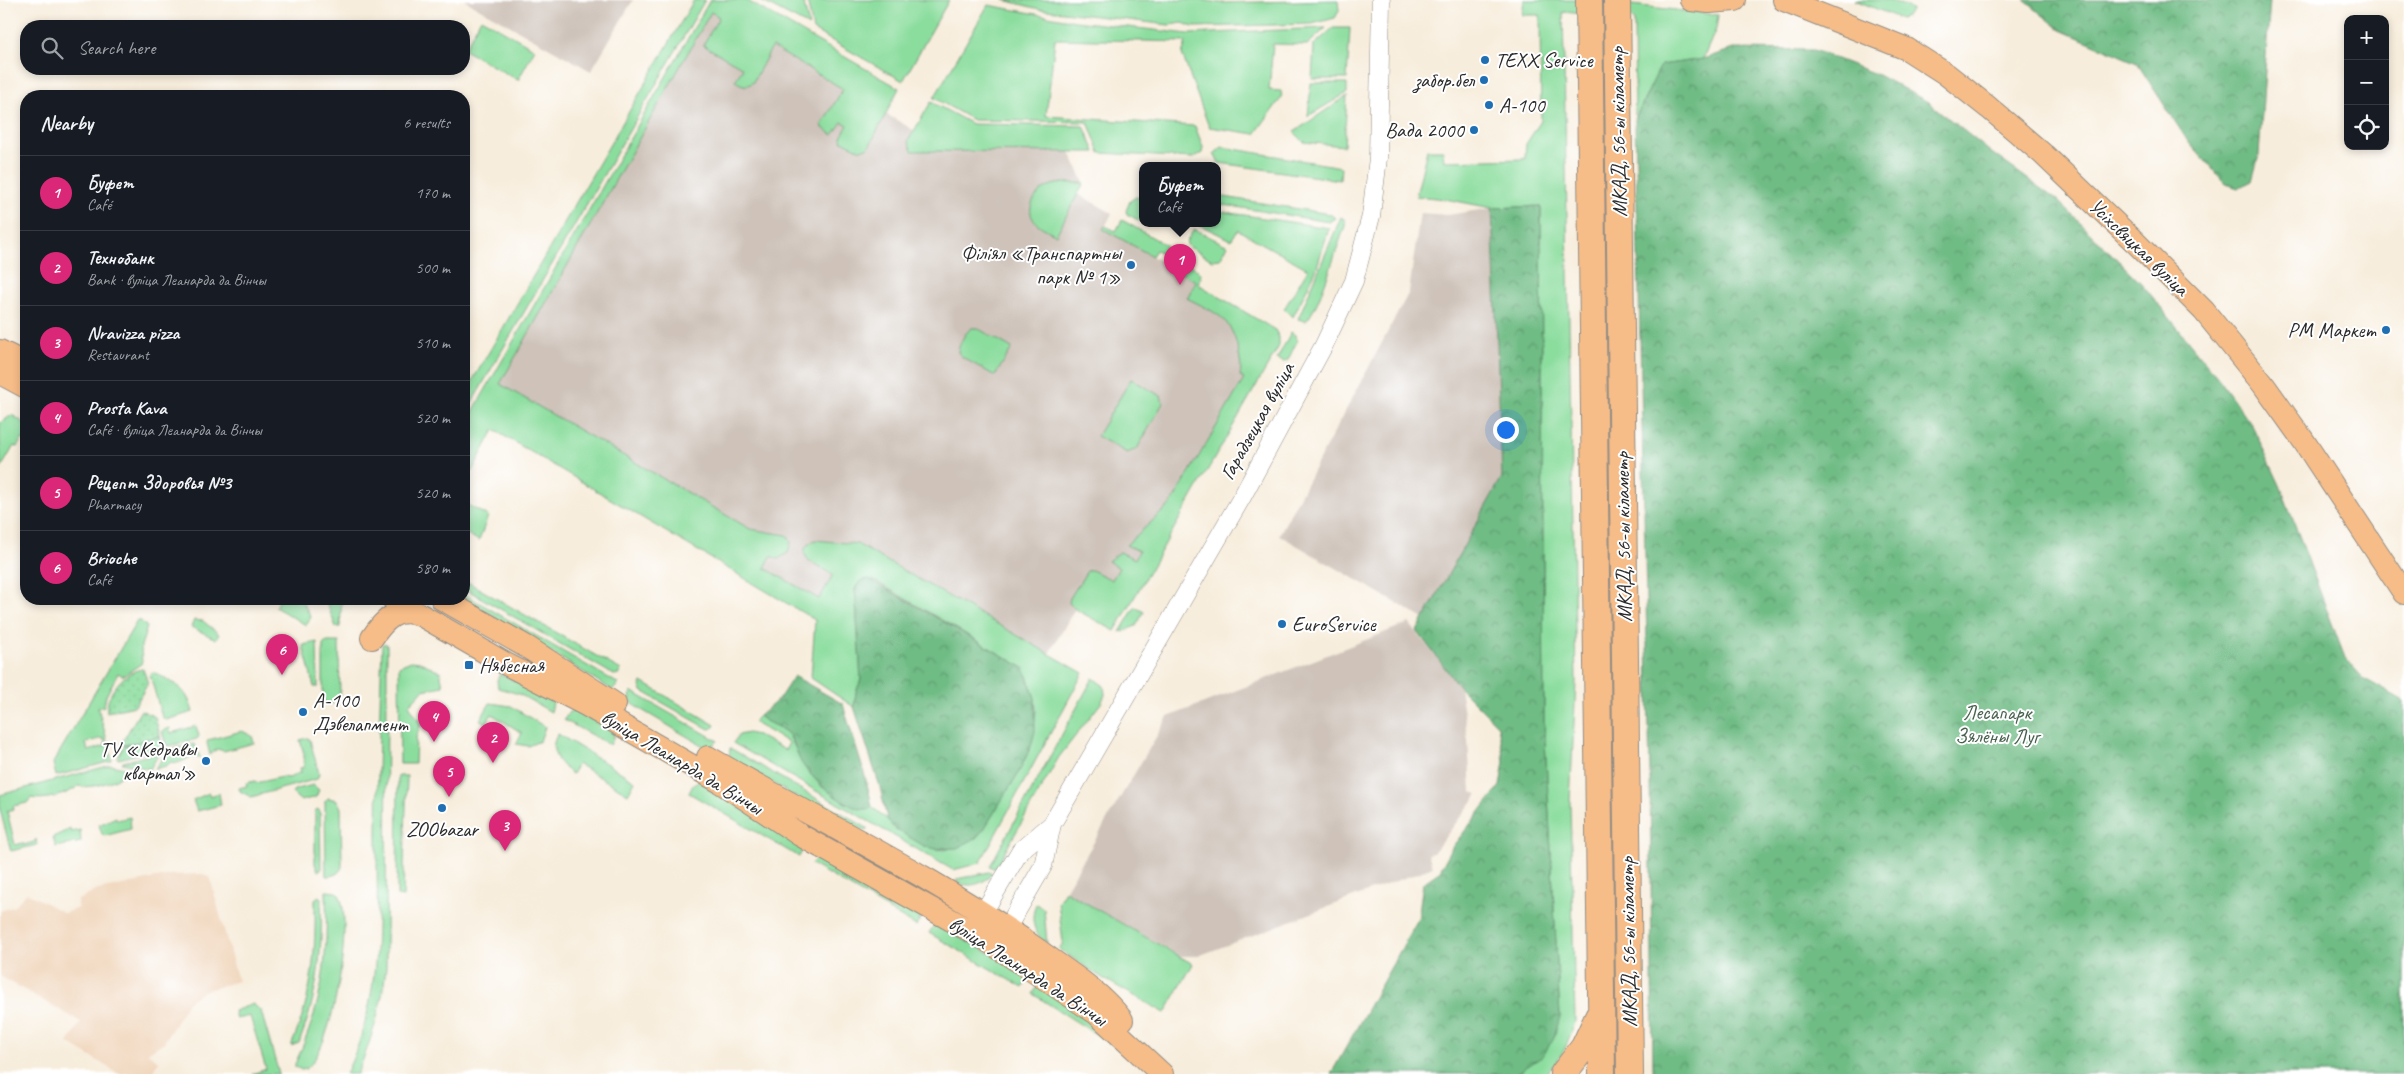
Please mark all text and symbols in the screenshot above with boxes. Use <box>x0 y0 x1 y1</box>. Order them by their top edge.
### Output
map controls <box>2344 15 2389 150</box>
button: + <box>2344 15 2389 60</box>
search box <box>20 20 470 75</box>
icon: search <box>38 34 66 62</box>
text: Search here <box>78 36 155 60</box>
street label: МКАД, 56-ы кіламетр <box>1604 46 1632 217</box>
place label: TEXX Service <box>1495 47 1594 73</box>
marker: TEXX Service <box>1479 54 1491 66</box>
button: − <box>2344 60 2389 105</box>
place label: забор.бел <box>1411 67 1476 94</box>
marker: забор.бел <box>1478 74 1490 86</box>
place label: A-100 <box>1499 92 1546 118</box>
marker: A-100 <box>1483 99 1495 111</box>
button: locate <box>2344 105 2389 150</box>
text: Nearby <box>40 110 93 136</box>
text: 6 results <box>403 113 450 133</box>
place label: Вада 2000 <box>1385 117 1466 143</box>
marker: Вада 2000 <box>1468 124 1480 136</box>
popup <box>1139 162 1221 227</box>
text: Буфет <box>87 171 133 195</box>
text: Буфет <box>1157 173 1203 197</box>
text: 1 <box>52 183 60 203</box>
text: 170 m <box>416 183 450 203</box>
street label: Усіхсвяцкая вуліца <box>2084 193 2196 302</box>
text: Café <box>87 195 111 215</box>
text: Café <box>1157 197 1181 217</box>
place label: Філіял «Транспартны парк № 1» <box>961 240 1123 290</box>
pin: 1 <box>1164 244 1196 285</box>
text: Технобанк <box>87 246 154 270</box>
text: 2 <box>52 258 60 278</box>
text: 500 m <box>416 258 450 278</box>
marker: Філіял «Транспартны парк № 1» <box>1125 259 1137 271</box>
text: Bank · вуліца Леанарда да Вінчы <box>87 270 266 290</box>
place label: РМ Маркет <box>2287 317 2377 343</box>
text: Nravizza pizza <box>87 321 179 345</box>
marker: РМ Маркет <box>2380 324 2392 336</box>
text: 3 <box>52 333 60 353</box>
text: 510 m <box>416 333 450 353</box>
text: Restaurant <box>87 345 149 365</box>
street label: Гарадзецкая вуліца <box>1214 356 1301 484</box>
text: Prosta Kava <box>87 396 166 420</box>
text: 4 <box>52 408 60 428</box>
text: 520 m <box>416 408 450 428</box>
your location <box>1493 417 1519 443</box>
text: Café · вуліца Леанарда да Вінчы <box>87 420 262 440</box>
street label: МКАД, 56-ы кіламетр <box>1609 451 1637 622</box>
text: Рецепт Здоровья №3 <box>87 471 231 495</box>
text: 5 <box>53 483 59 503</box>
text: 520 m <box>416 483 450 503</box>
text: Pharmacy <box>87 495 141 515</box>
text: Brioche <box>87 546 136 570</box>
text: 6 <box>52 558 60 578</box>
text: 580 m <box>416 558 450 578</box>
text: Café <box>87 570 111 590</box>
place label: EuroService <box>1292 611 1377 637</box>
marker: EuroService <box>1276 618 1288 630</box>
pin: 6 <box>266 634 298 675</box>
place label: Нябесная <box>479 652 545 678</box>
marker: Нябесная <box>463 659 475 671</box>
place label: A-100 Дэвелапмент <box>313 687 409 737</box>
park label: Лесапарк Зялёны Луг <box>1955 699 2042 749</box>
pin: 4 <box>418 701 450 742</box>
street label: вуліца Леанарда да Вінчы <box>597 704 769 821</box>
marker: A-100 Дэвелапмент <box>297 706 309 718</box>
pin: 2 <box>477 722 509 763</box>
place label: ТУ «Кедравы квартал'» <box>100 736 198 786</box>
marker: ТУ «Кедравы квартал'» <box>200 755 212 767</box>
pin: 5 <box>433 756 465 797</box>
marker: ZOObazar <box>436 802 448 814</box>
pin: 3 <box>489 810 521 851</box>
place label: ZOObazar <box>406 816 479 842</box>
street label: МКАД, 56-ы кіламетр <box>1614 856 1642 1027</box>
street label: вуліца Леанарда да Вінчы <box>944 910 1114 1033</box>

